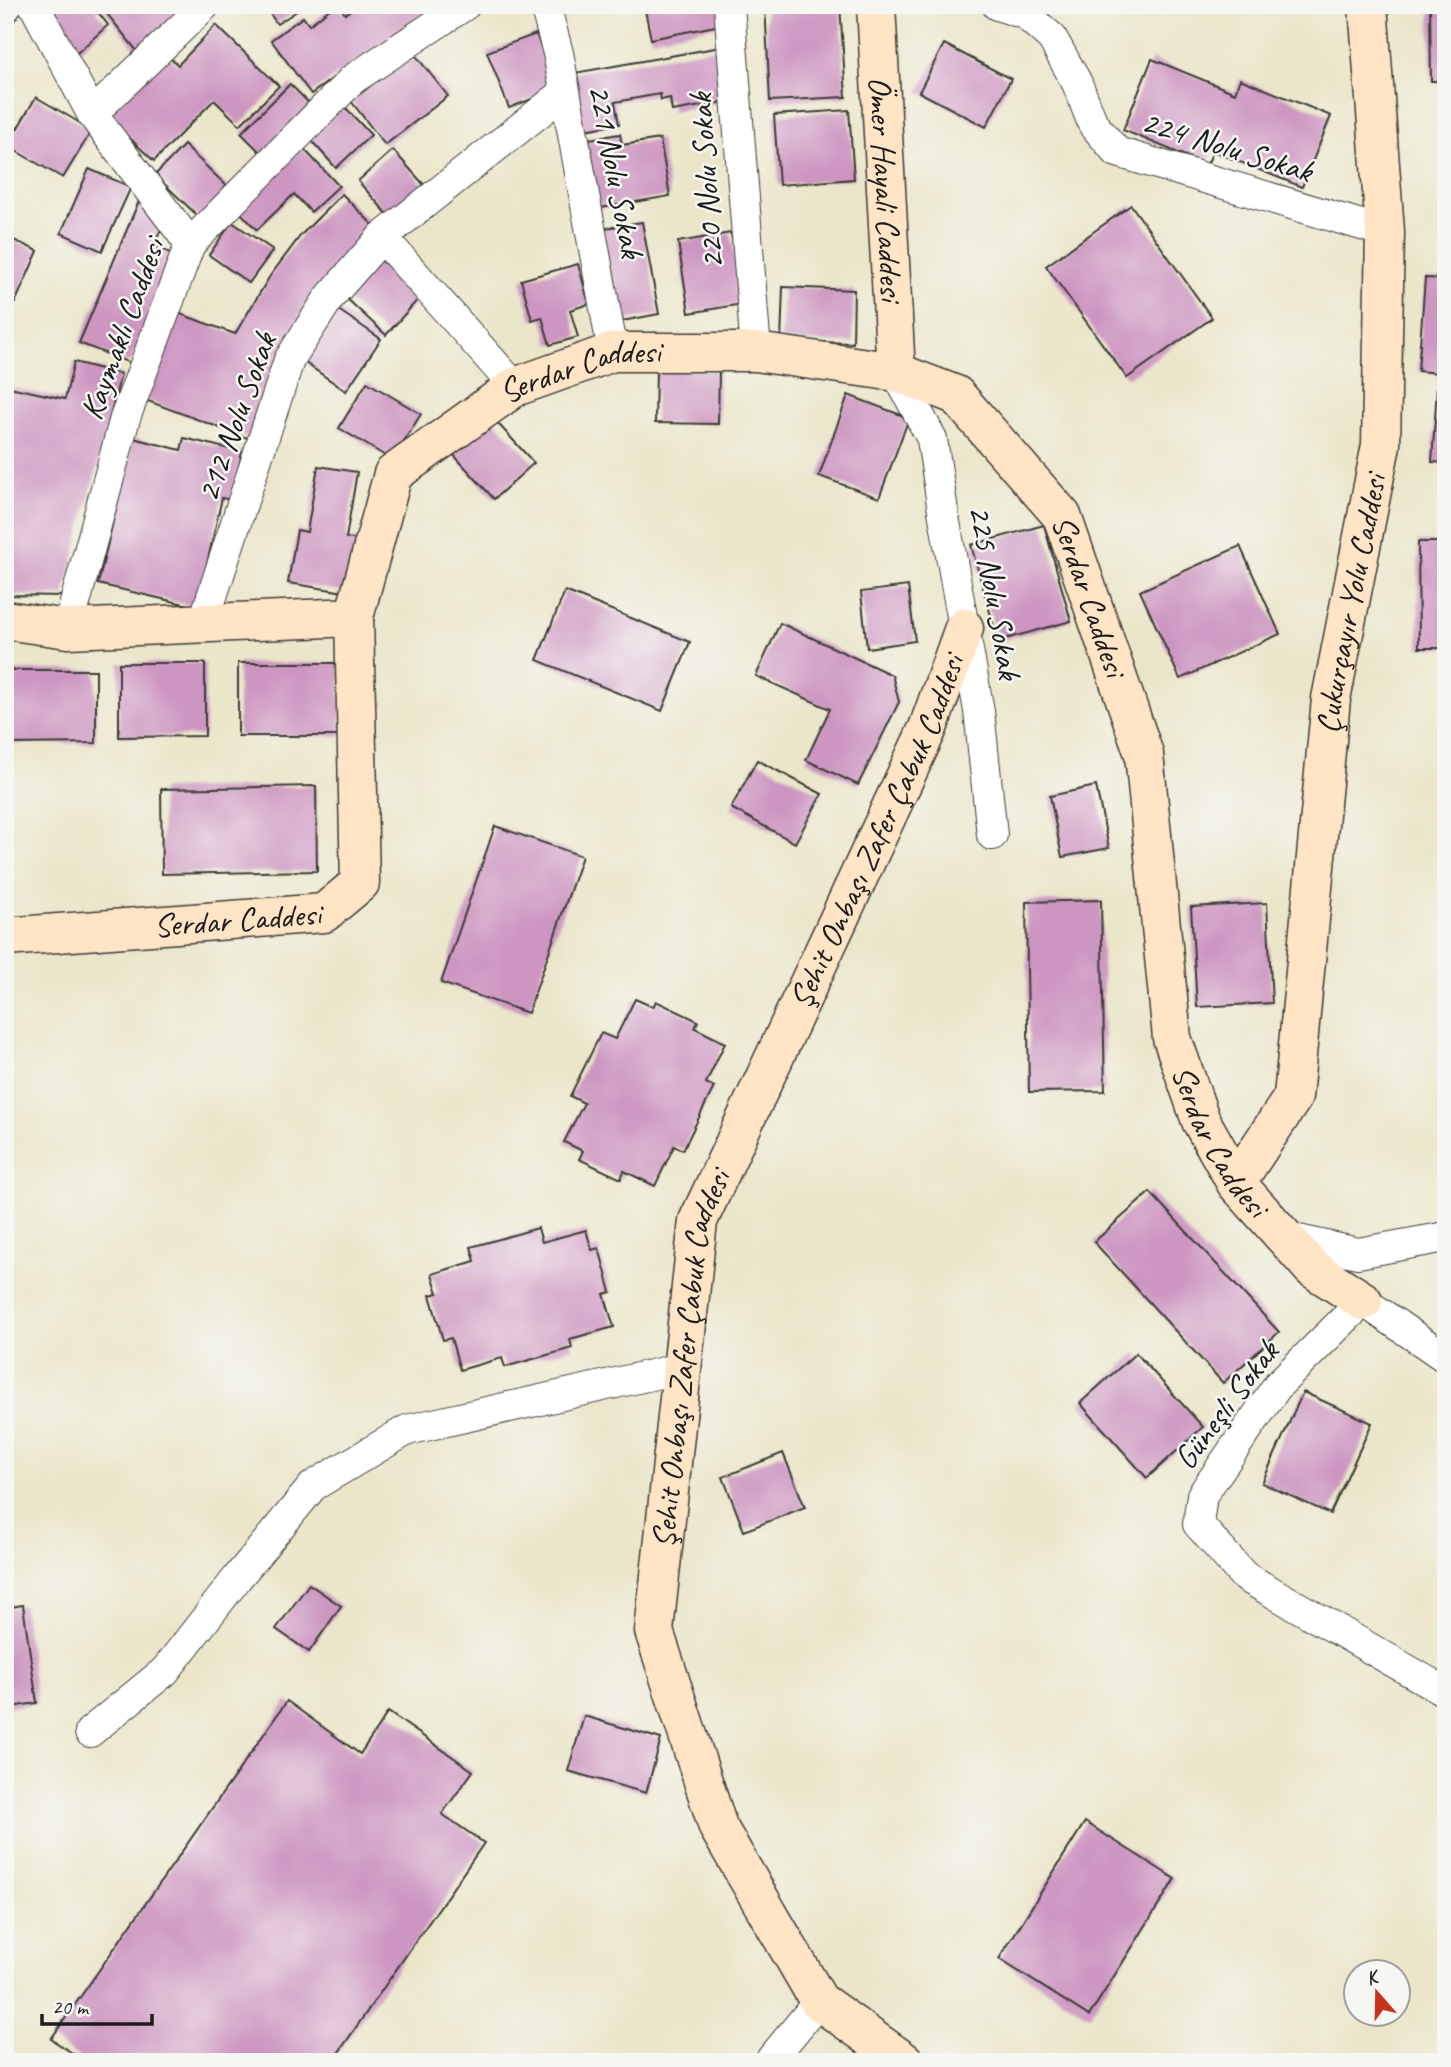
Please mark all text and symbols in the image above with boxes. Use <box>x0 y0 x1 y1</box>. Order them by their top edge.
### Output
street label: Ömer Hayali Caddesi <box>859 75 913 306</box>
street label: 221 Nolu Sokak <box>579 81 654 263</box>
street label: 220 Nolu Sokak <box>679 90 733 270</box>
street label: 224 Nolu Sokak <box>1137 100 1319 192</box>
street label: Kaymaklı Caddesi <box>70 229 175 425</box>
street label: 212 Nolu Sokak <box>186 325 286 507</box>
street label: Serdar Caddesi <box>490 331 664 413</box>
street label: Çukurçayır Yolu Caddesi <box>1307 467 1396 735</box>
street label: 225 Nolu Sokak <box>959 502 1031 684</box>
street label: Serdar Caddesi <box>1042 510 1138 685</box>
street label: Şehit Onbaşı Zafer Çabuk Caddesi <box>779 645 975 1015</box>
street label: Serdar Caddesi <box>152 892 326 947</box>
street label: Serdar Caddesi <box>1162 1060 1280 1229</box>
street label: Şehit Onbaşı Zafer Çabuk Caddesi <box>642 1159 742 1550</box>
street label: Güneşli Sokak <box>1164 1331 1289 1478</box>
north arrow <box>1342 1958 1412 2028</box>
text: K <box>1363 1964 1384 1991</box>
scale bar <box>42 1983 152 2027</box>
text: 20 m <box>52 1994 90 2020</box>

